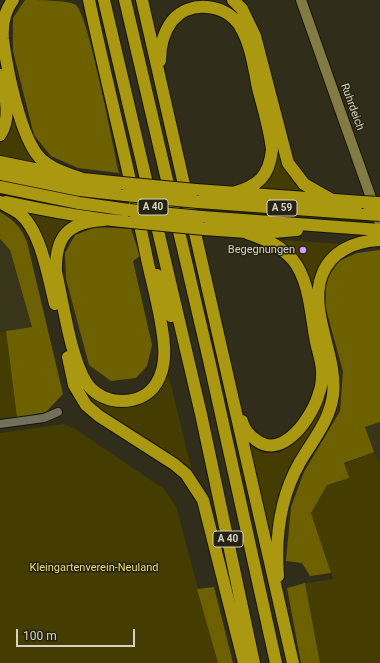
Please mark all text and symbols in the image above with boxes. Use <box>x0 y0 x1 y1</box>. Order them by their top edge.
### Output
street label: Ruhrdeich <box>337 82 367 132</box>
road number: A 40 <box>138 199 168 215</box>
road number: A 59 <box>267 200 297 216</box>
place label: Begegnungen <box>228 243 295 257</box>
marker: Begegnungen <box>298 245 308 255</box>
road number: A 40 <box>213 531 243 547</box>
park label: Kleingartenverein-Neuland <box>30 561 158 575</box>
scale bar <box>18 621 137 647</box>
text: 100 m <box>23 629 57 643</box>

